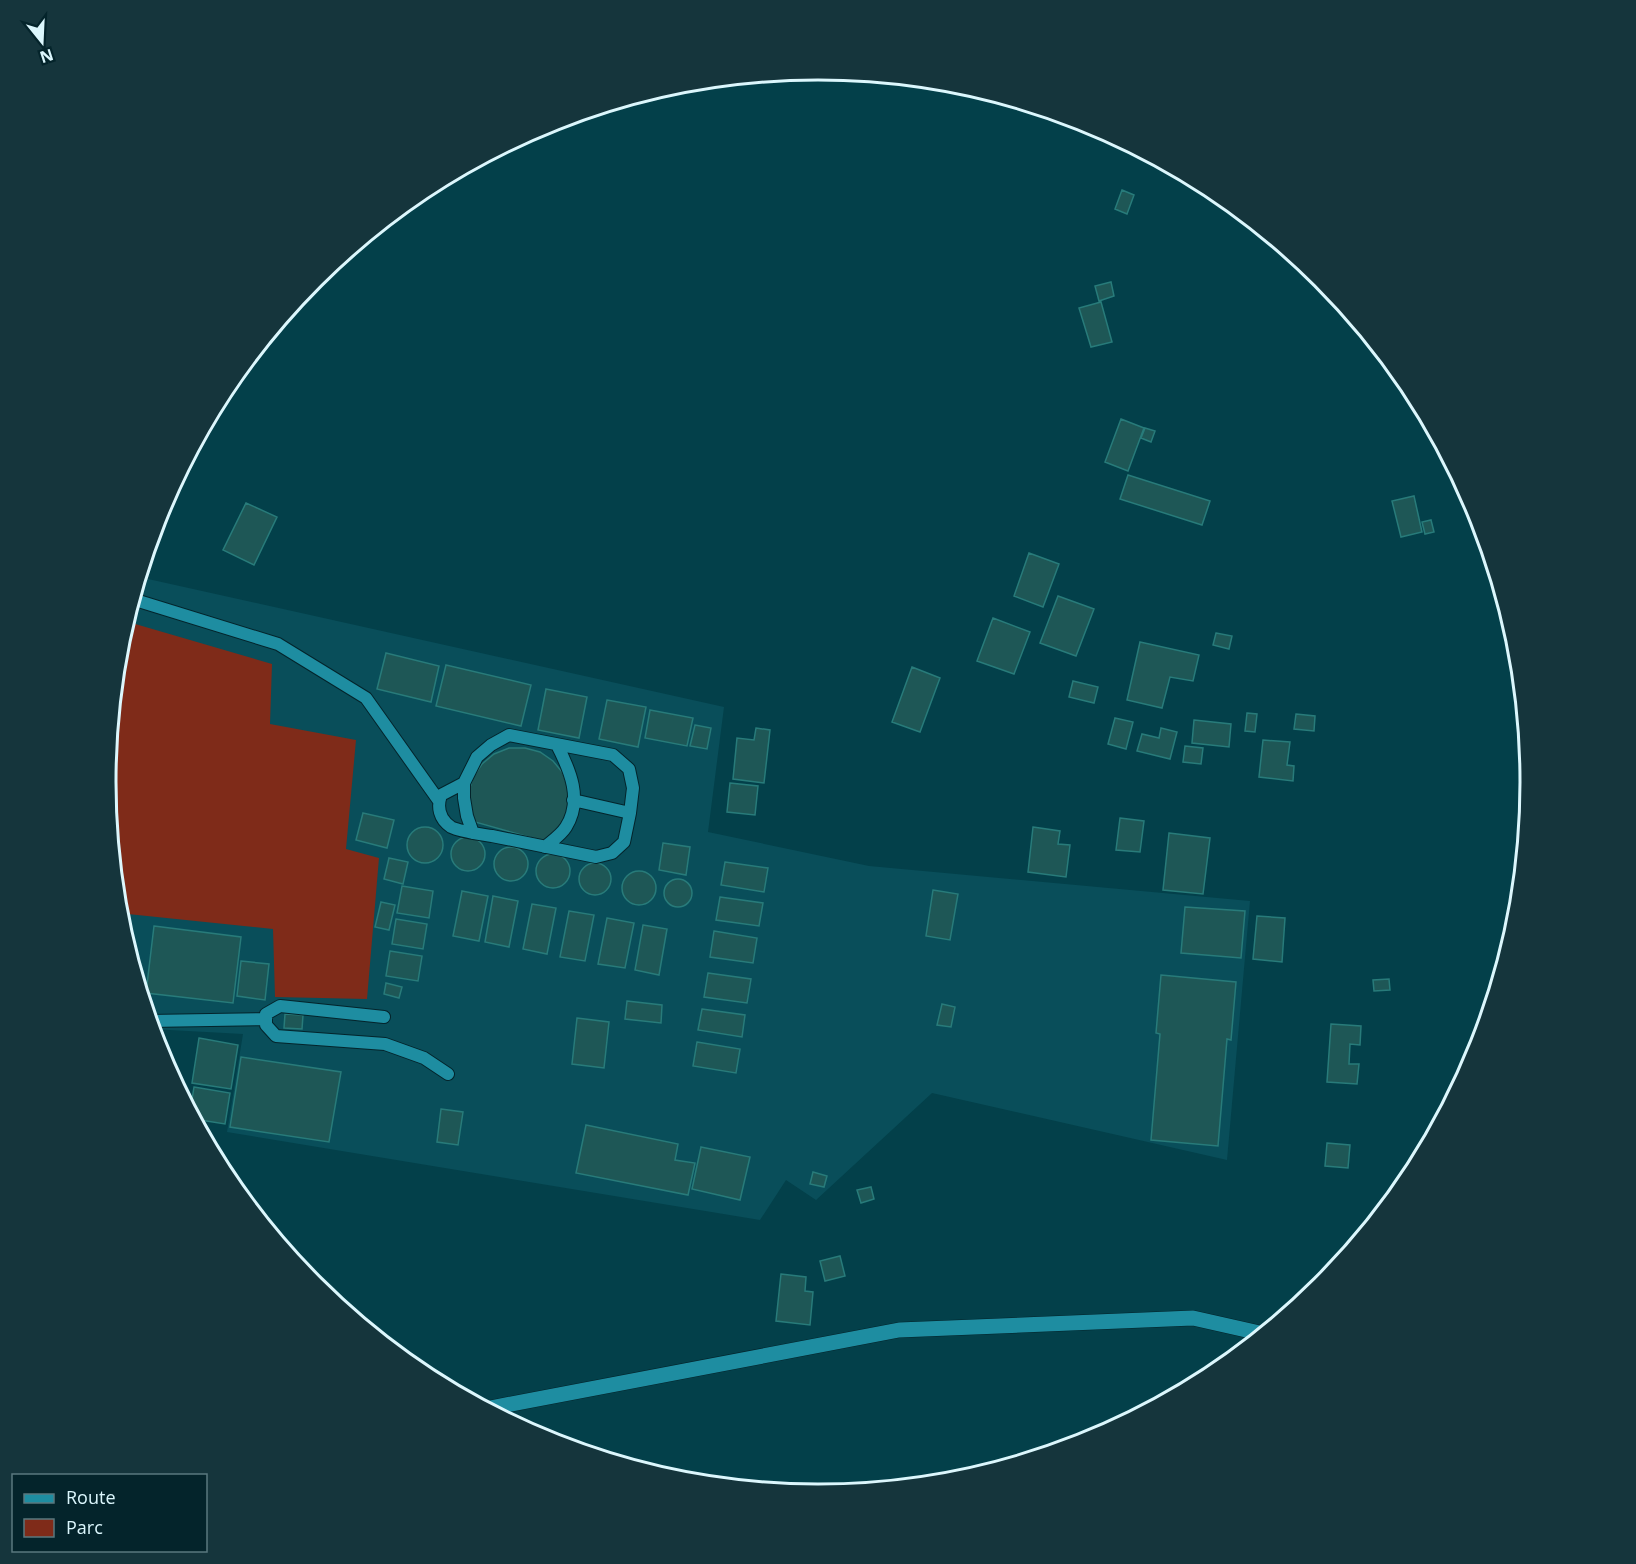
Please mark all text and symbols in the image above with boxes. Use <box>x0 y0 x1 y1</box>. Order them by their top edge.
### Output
north arrow <box>12 12 72 72</box>
text: N <box>37 44 56 69</box>
legend <box>12 1474 207 1552</box>
text: Route <box>66 1485 116 1509</box>
text: Parc <box>66 1515 103 1539</box>

